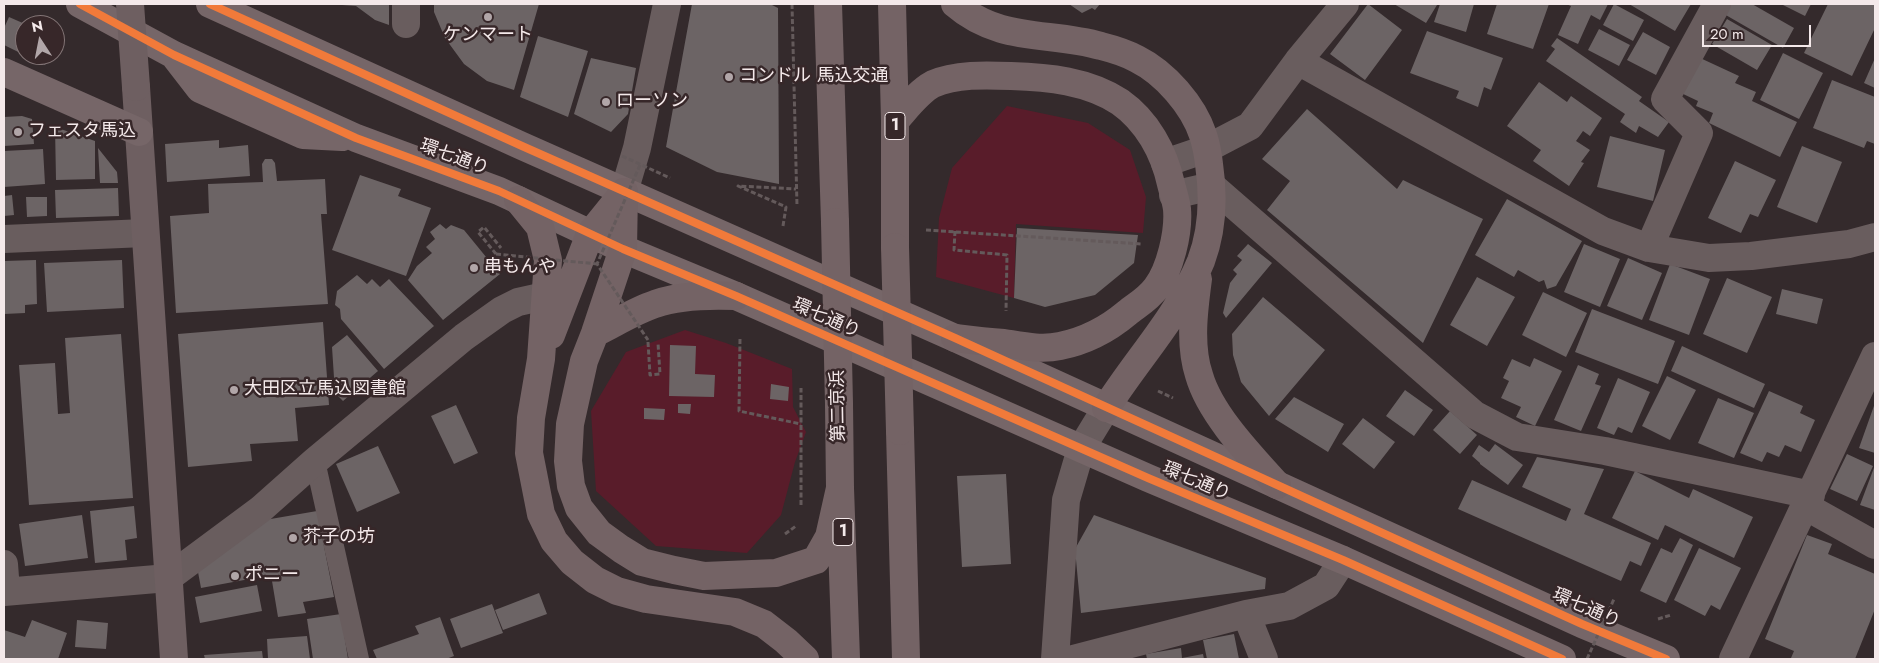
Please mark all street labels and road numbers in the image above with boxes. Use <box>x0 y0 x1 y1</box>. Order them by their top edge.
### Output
road number: 1 <box>885 112 905 140</box>
street label: 環七通り <box>416 136 492 180</box>
street label: 環七通り <box>789 294 863 344</box>
street label: 第二京浜 <box>828 370 850 442</box>
street label: 環七通り <box>1159 458 1233 506</box>
road number: 1 <box>833 518 853 546</box>
street label: 環七通り <box>1549 584 1623 634</box>

